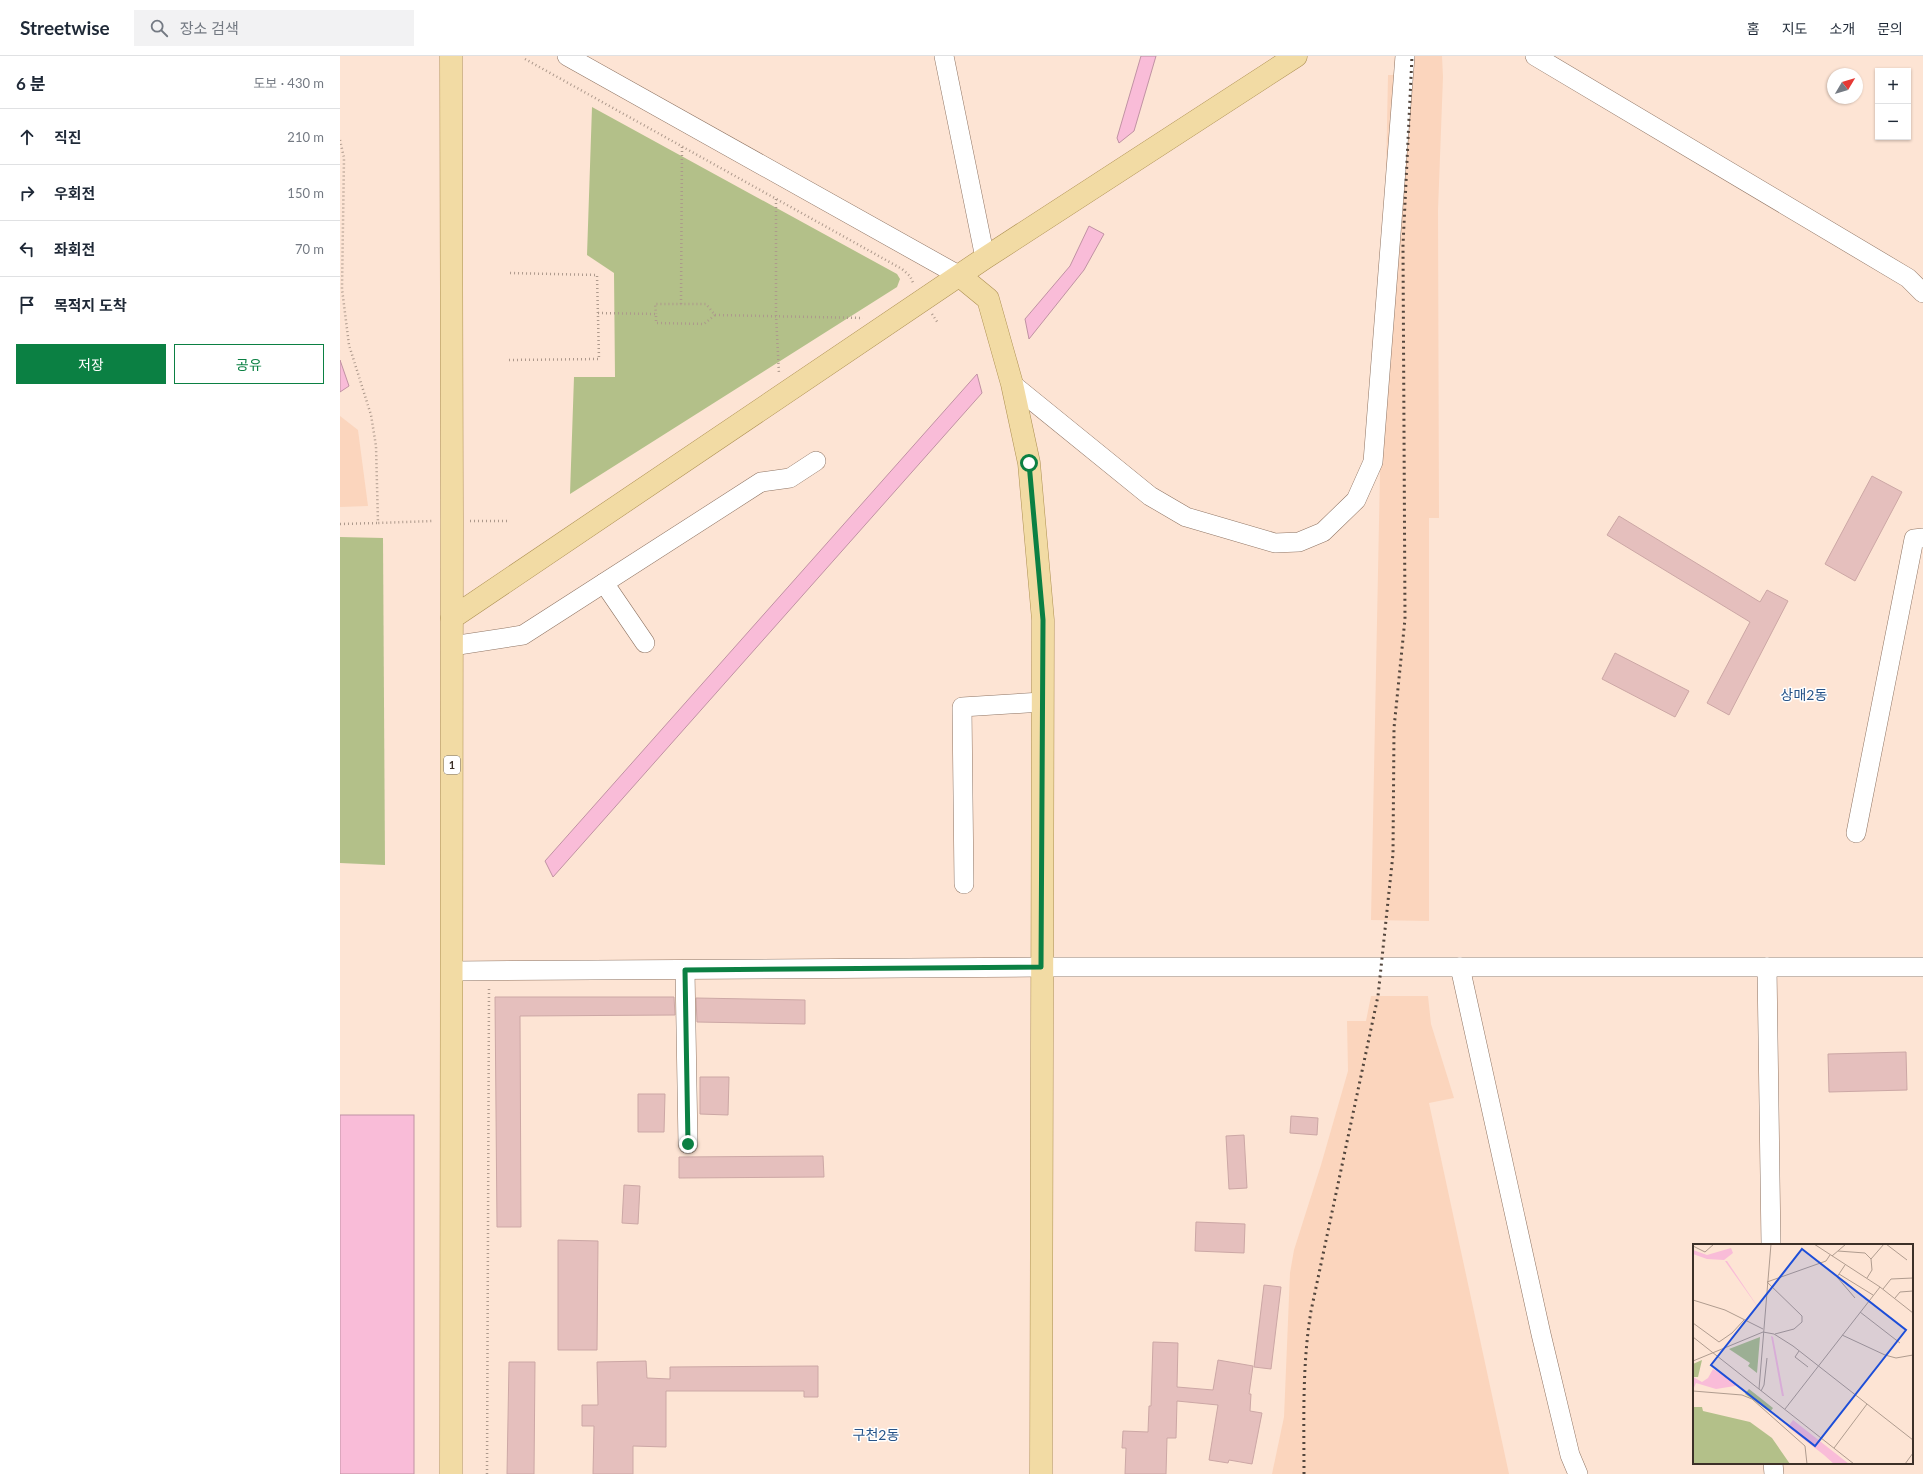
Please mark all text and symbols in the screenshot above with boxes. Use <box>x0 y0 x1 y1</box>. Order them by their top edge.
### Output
search box <box>134 10 414 46</box>
text: Streetwise <box>20 16 110 39</box>
icon: search <box>148 17 170 39</box>
text: 장소 검색 <box>180 19 239 37</box>
text: 홈 <box>1747 20 1760 37</box>
text: 지도 <box>1782 20 1807 37</box>
text: 소개 <box>1829 20 1855 37</box>
text: 문의 <box>1877 20 1903 37</box>
north arrow <box>1827 68 1863 104</box>
map controls <box>1875 68 1911 140</box>
button: + <box>1875 68 1911 104</box>
text: 6 분 <box>16 73 46 94</box>
text: 도보 · 430 m <box>253 75 324 91</box>
button: − <box>1875 104 1911 140</box>
icon: ahead <box>16 126 38 148</box>
text: 직진 <box>54 128 82 146</box>
text: 210 m <box>287 129 324 145</box>
icon: right <box>16 182 38 204</box>
text: 우회전 <box>54 184 95 202</box>
text: 150 m <box>287 185 324 201</box>
icon: left <box>16 238 38 260</box>
text: 좌회전 <box>54 240 95 258</box>
text: 70 m <box>295 241 324 257</box>
icon: arrive <box>16 294 38 316</box>
text: 목적지 도착 <box>54 296 127 314</box>
button: 저장 <box>16 344 166 384</box>
button: 공유 <box>174 344 324 384</box>
route start <box>1020 454 1038 472</box>
district label: 상매2동 <box>1781 686 1827 703</box>
road number: 1 <box>444 756 460 774</box>
route end <box>679 1135 697 1153</box>
inset map <box>1693 1244 1913 1464</box>
district label: 구천2동 <box>853 1426 899 1443</box>

